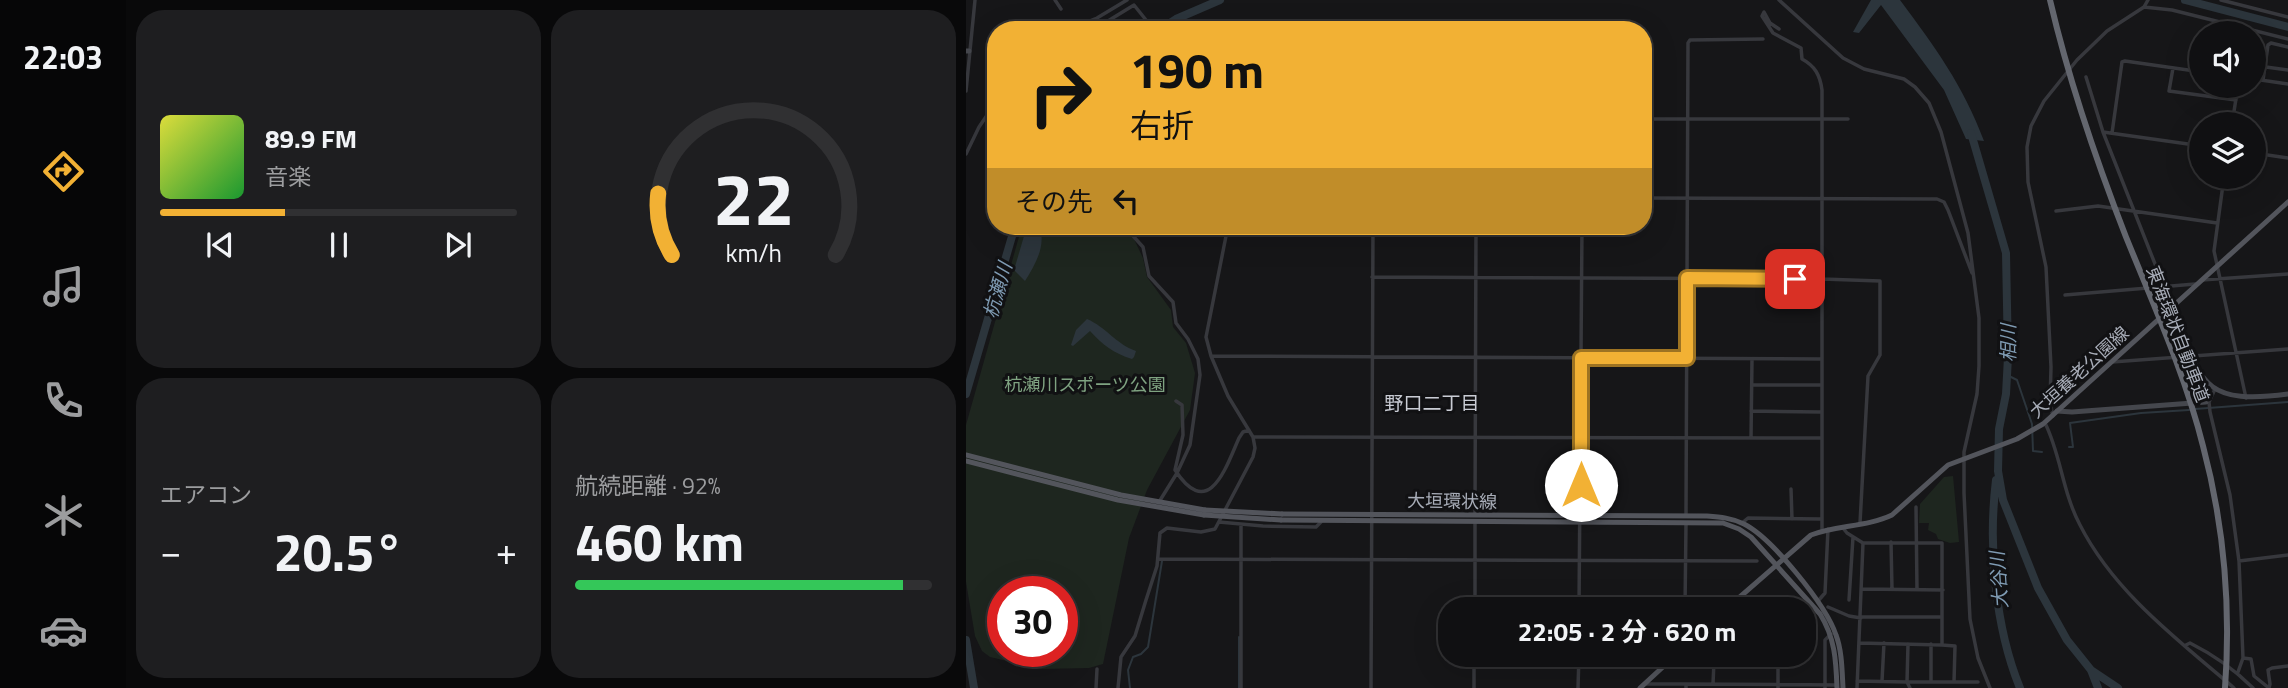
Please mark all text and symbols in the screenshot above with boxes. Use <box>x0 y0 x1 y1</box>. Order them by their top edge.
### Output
map controls <box>2189 21 2266 189</box>
button: sound <box>2189 21 2266 98</box>
text: 190 m <box>1130 32 1264 107</box>
text: 22:03 <box>23 33 103 81</box>
icon: right <box>1015 49 1106 140</box>
text: 右折 <box>1130 101 1194 149</box>
button: layers <box>2189 112 2266 189</box>
text: 89.9 FM <box>265 119 357 158</box>
text: 22 <box>713 144 794 254</box>
icon: directions <box>39 147 88 196</box>
text: 音楽 <box>265 159 311 194</box>
text: その先 <box>1015 182 1093 221</box>
icon: left <box>1107 182 1145 220</box>
icon: previous <box>201 226 239 264</box>
icon: pause <box>320 226 358 264</box>
icon: next <box>439 226 477 264</box>
text: km/h <box>725 234 782 272</box>
pin <box>1765 249 1825 309</box>
water label: 杭瀬川 <box>975 257 1019 321</box>
icon: arrive <box>1776 260 1814 298</box>
icon: music <box>39 262 88 311</box>
street label: 東海環状自動車道 <box>2140 262 2216 406</box>
street label: 大垣養老公園線 <box>2023 320 2135 424</box>
water label: 相川 <box>1993 322 2022 362</box>
park label: 杭瀬川スポーツ公園 <box>1004 371 1166 398</box>
icon: phone <box>39 376 88 425</box>
district label: 野口二丁目 <box>1384 388 1480 417</box>
position arrow <box>1544 448 1618 522</box>
text: 航続距離 · 92% <box>575 468 721 503</box>
text: エアコン <box>160 477 252 512</box>
street label: 大垣環状線 <box>1407 487 1497 515</box>
icon: climate <box>39 491 88 540</box>
text: 460 km <box>575 502 744 581</box>
text: 20.5° <box>274 512 403 591</box>
text: − <box>160 522 181 580</box>
text: + <box>496 522 517 580</box>
water label: 大谷川 <box>1981 549 2014 609</box>
speed limit sign: 30 <box>987 576 1078 667</box>
icon: car <box>39 606 88 655</box>
text: 22:05 · 2 分 · 620 m <box>1518 612 1736 651</box>

